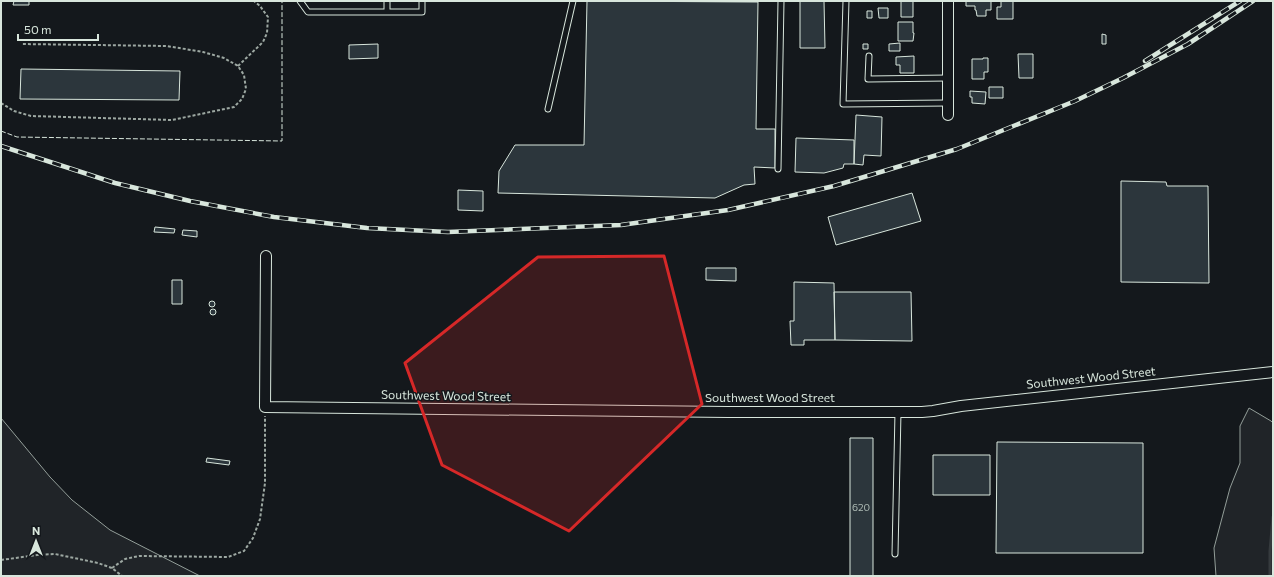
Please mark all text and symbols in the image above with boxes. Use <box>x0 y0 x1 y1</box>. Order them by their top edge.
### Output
scale bar <box>18 16 98 42</box>
text: 50 m <box>24 22 52 36</box>
street label: Southwest Wood Street <box>1026 363 1156 391</box>
street label: Southwest Wood Street <box>381 387 511 403</box>
street label: Southwest Wood Street <box>705 390 835 404</box>
house number: 620 <box>852 501 870 513</box>
north arrow <box>16 521 56 561</box>
text: N <box>32 524 40 537</box>

